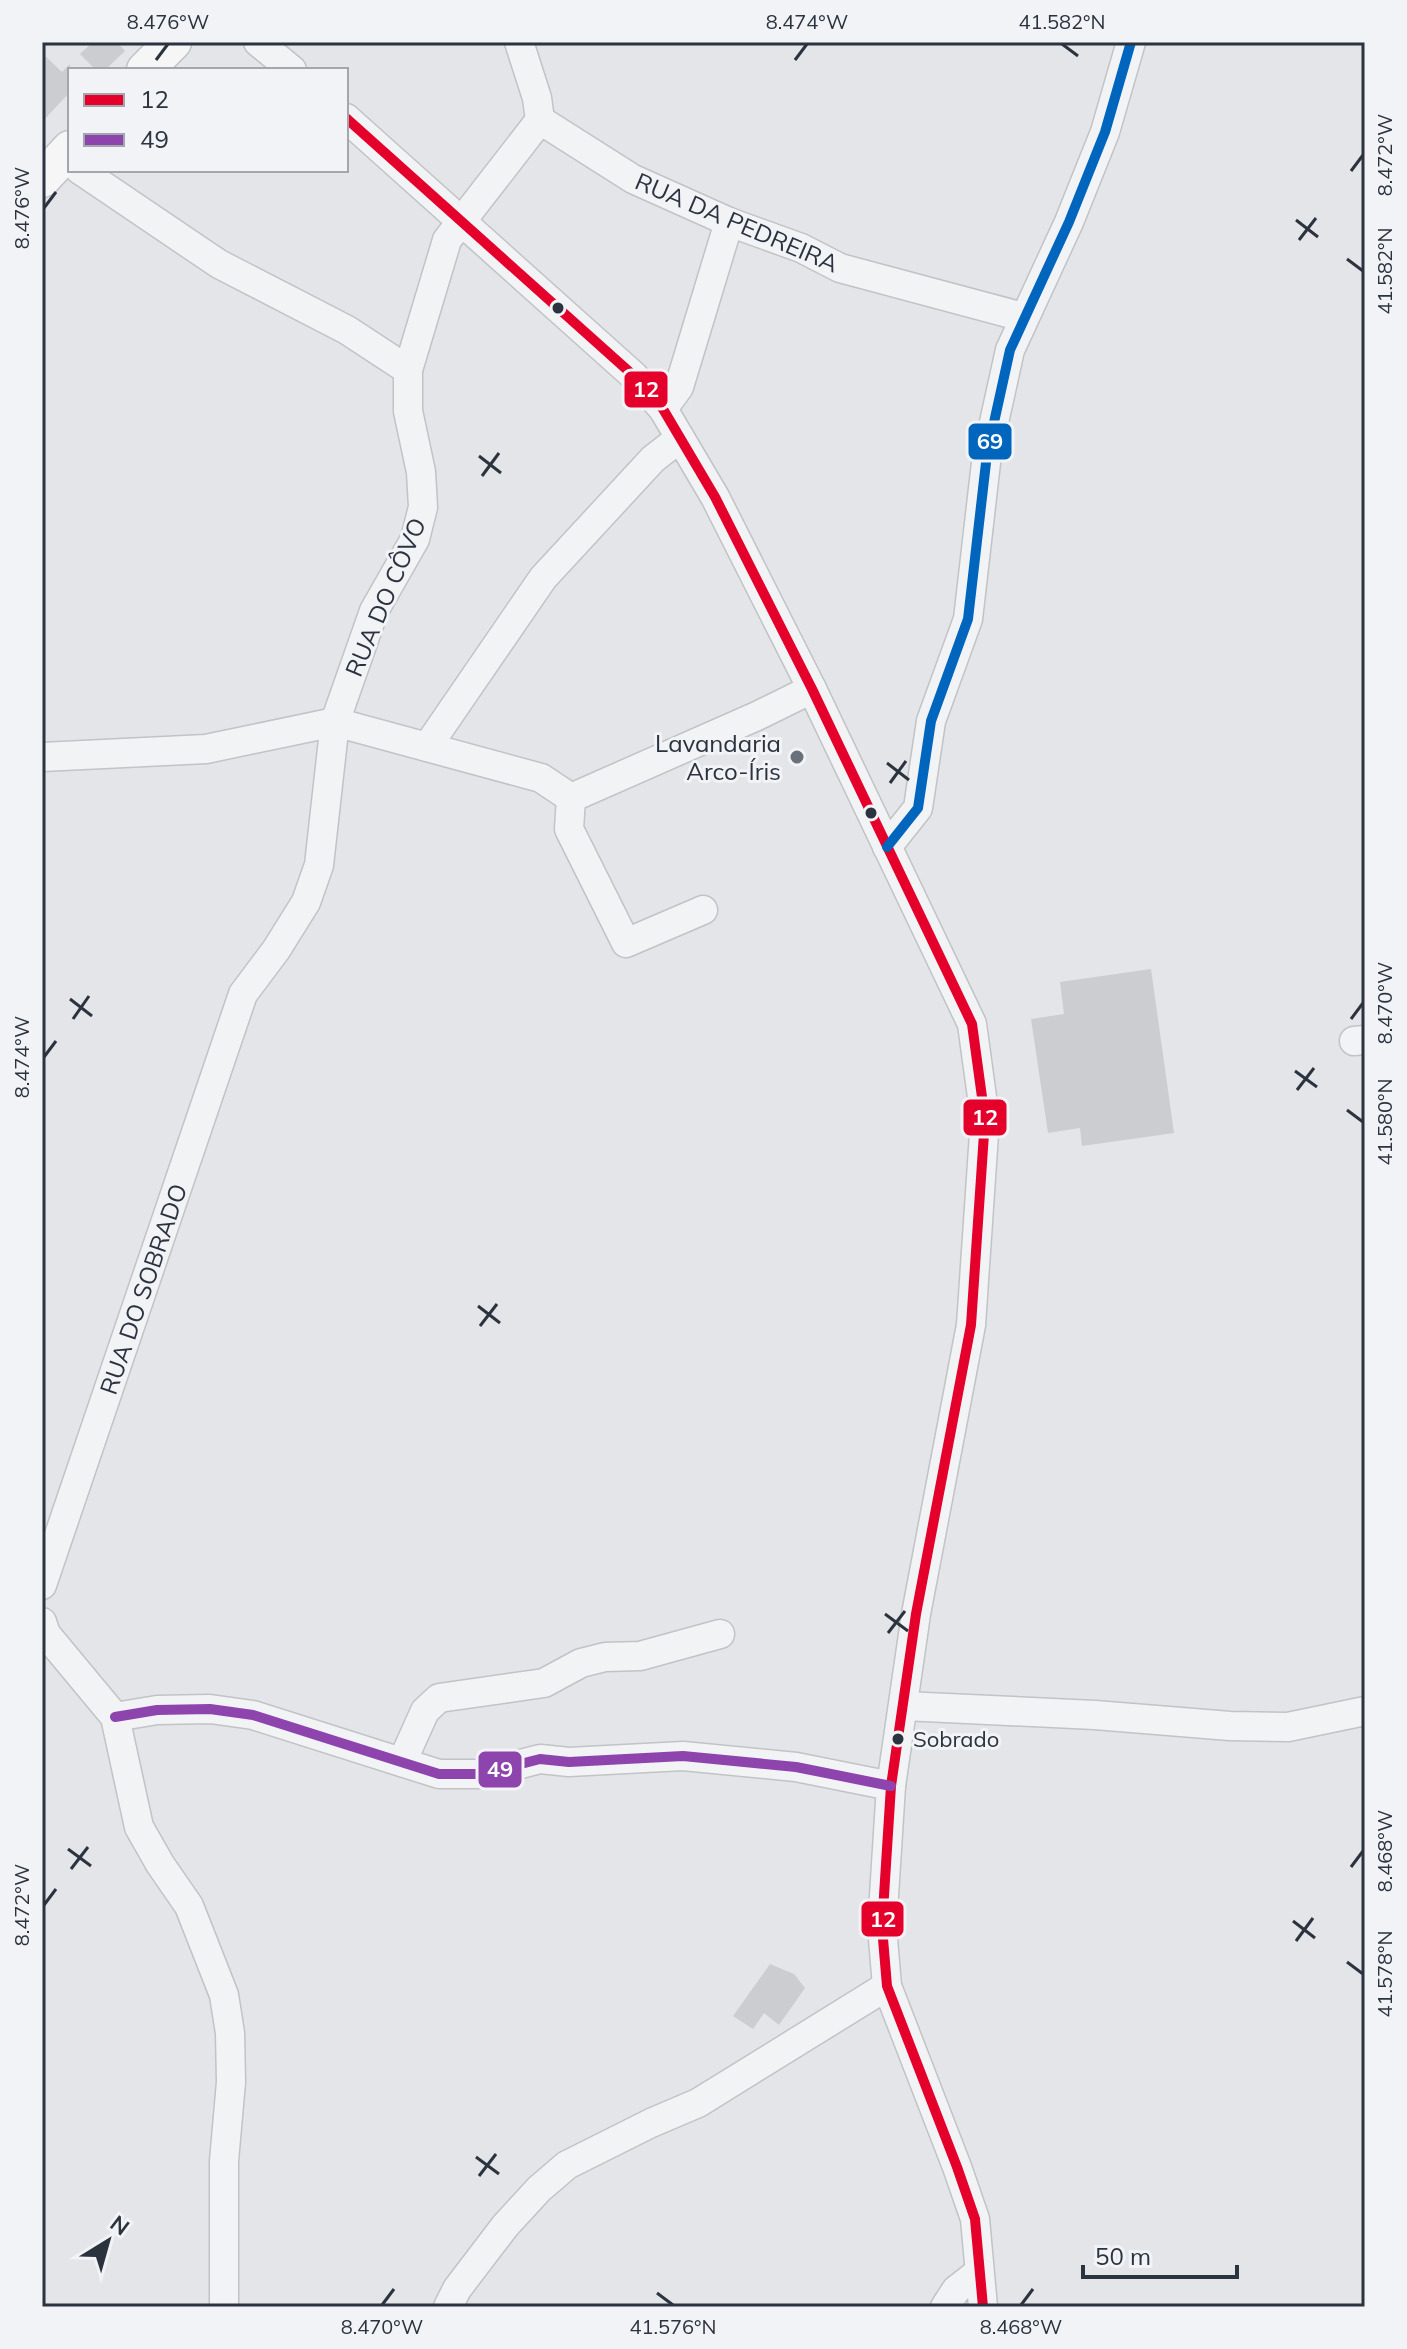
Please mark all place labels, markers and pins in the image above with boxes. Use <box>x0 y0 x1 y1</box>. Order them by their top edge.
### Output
unlabelled marker <box>550 300 566 316</box>
place label: Lavandaria Arco-Íris <box>655 728 781 786</box>
marker: Lavandaria Arco-Íris <box>788 748 806 766</box>
unlabelled marker <box>863 805 879 821</box>
place label: Sobrado <box>913 1725 999 1753</box>
marker: Sobrado <box>890 1731 906 1747</box>

